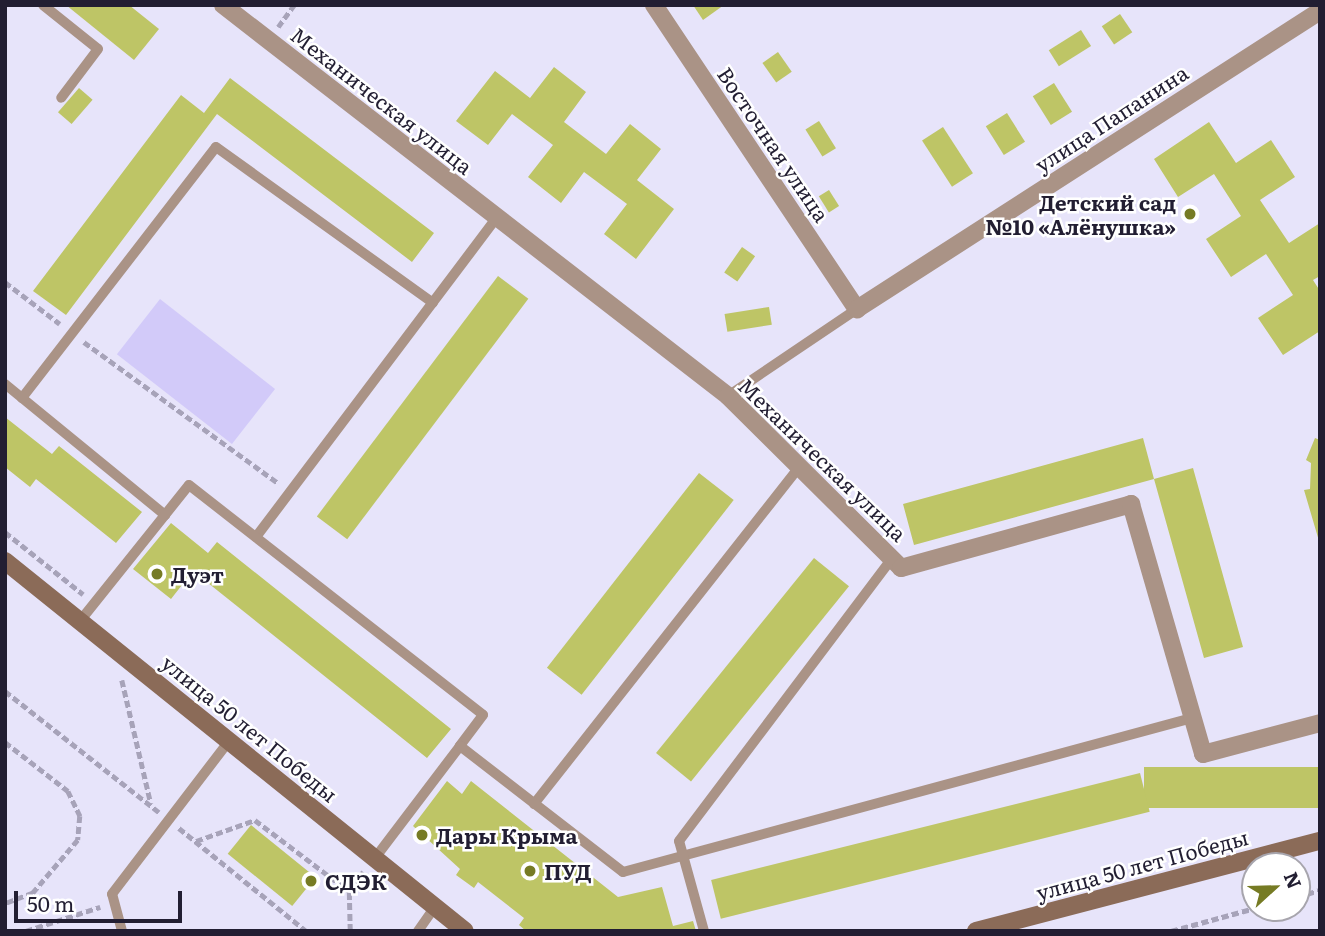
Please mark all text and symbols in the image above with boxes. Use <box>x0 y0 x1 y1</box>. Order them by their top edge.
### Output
street label: Механическая улица <box>286 21 478 179</box>
street label: улица Папанина <box>1030 59 1192 177</box>
street label: Восточная улица <box>713 62 835 226</box>
place label: Детский сад №10 «Алёнушка» <box>985 189 1176 239</box>
marker: Детский сад №10 «Алёнушка» <box>1182 206 1198 222</box>
street label: Механическая улица <box>734 372 912 546</box>
place label: Дуэт <box>171 561 224 587</box>
marker: Дуэт <box>149 566 165 582</box>
street label: улица 50 лет Победы <box>157 649 343 807</box>
place label: Дары Крыма <box>436 822 578 848</box>
street label: улица 50 лет Победы <box>1033 824 1251 904</box>
marker: Дары Крыма <box>414 827 430 843</box>
north arrow <box>1241 852 1311 922</box>
place label: ПУД <box>544 858 591 884</box>
marker: ПУД <box>522 863 538 879</box>
text: N <box>1278 867 1310 893</box>
place label: СДЭК <box>325 868 387 894</box>
marker: СДЭК <box>303 873 319 889</box>
scale bar <box>18 876 186 920</box>
text: 50 m <box>27 887 74 918</box>

